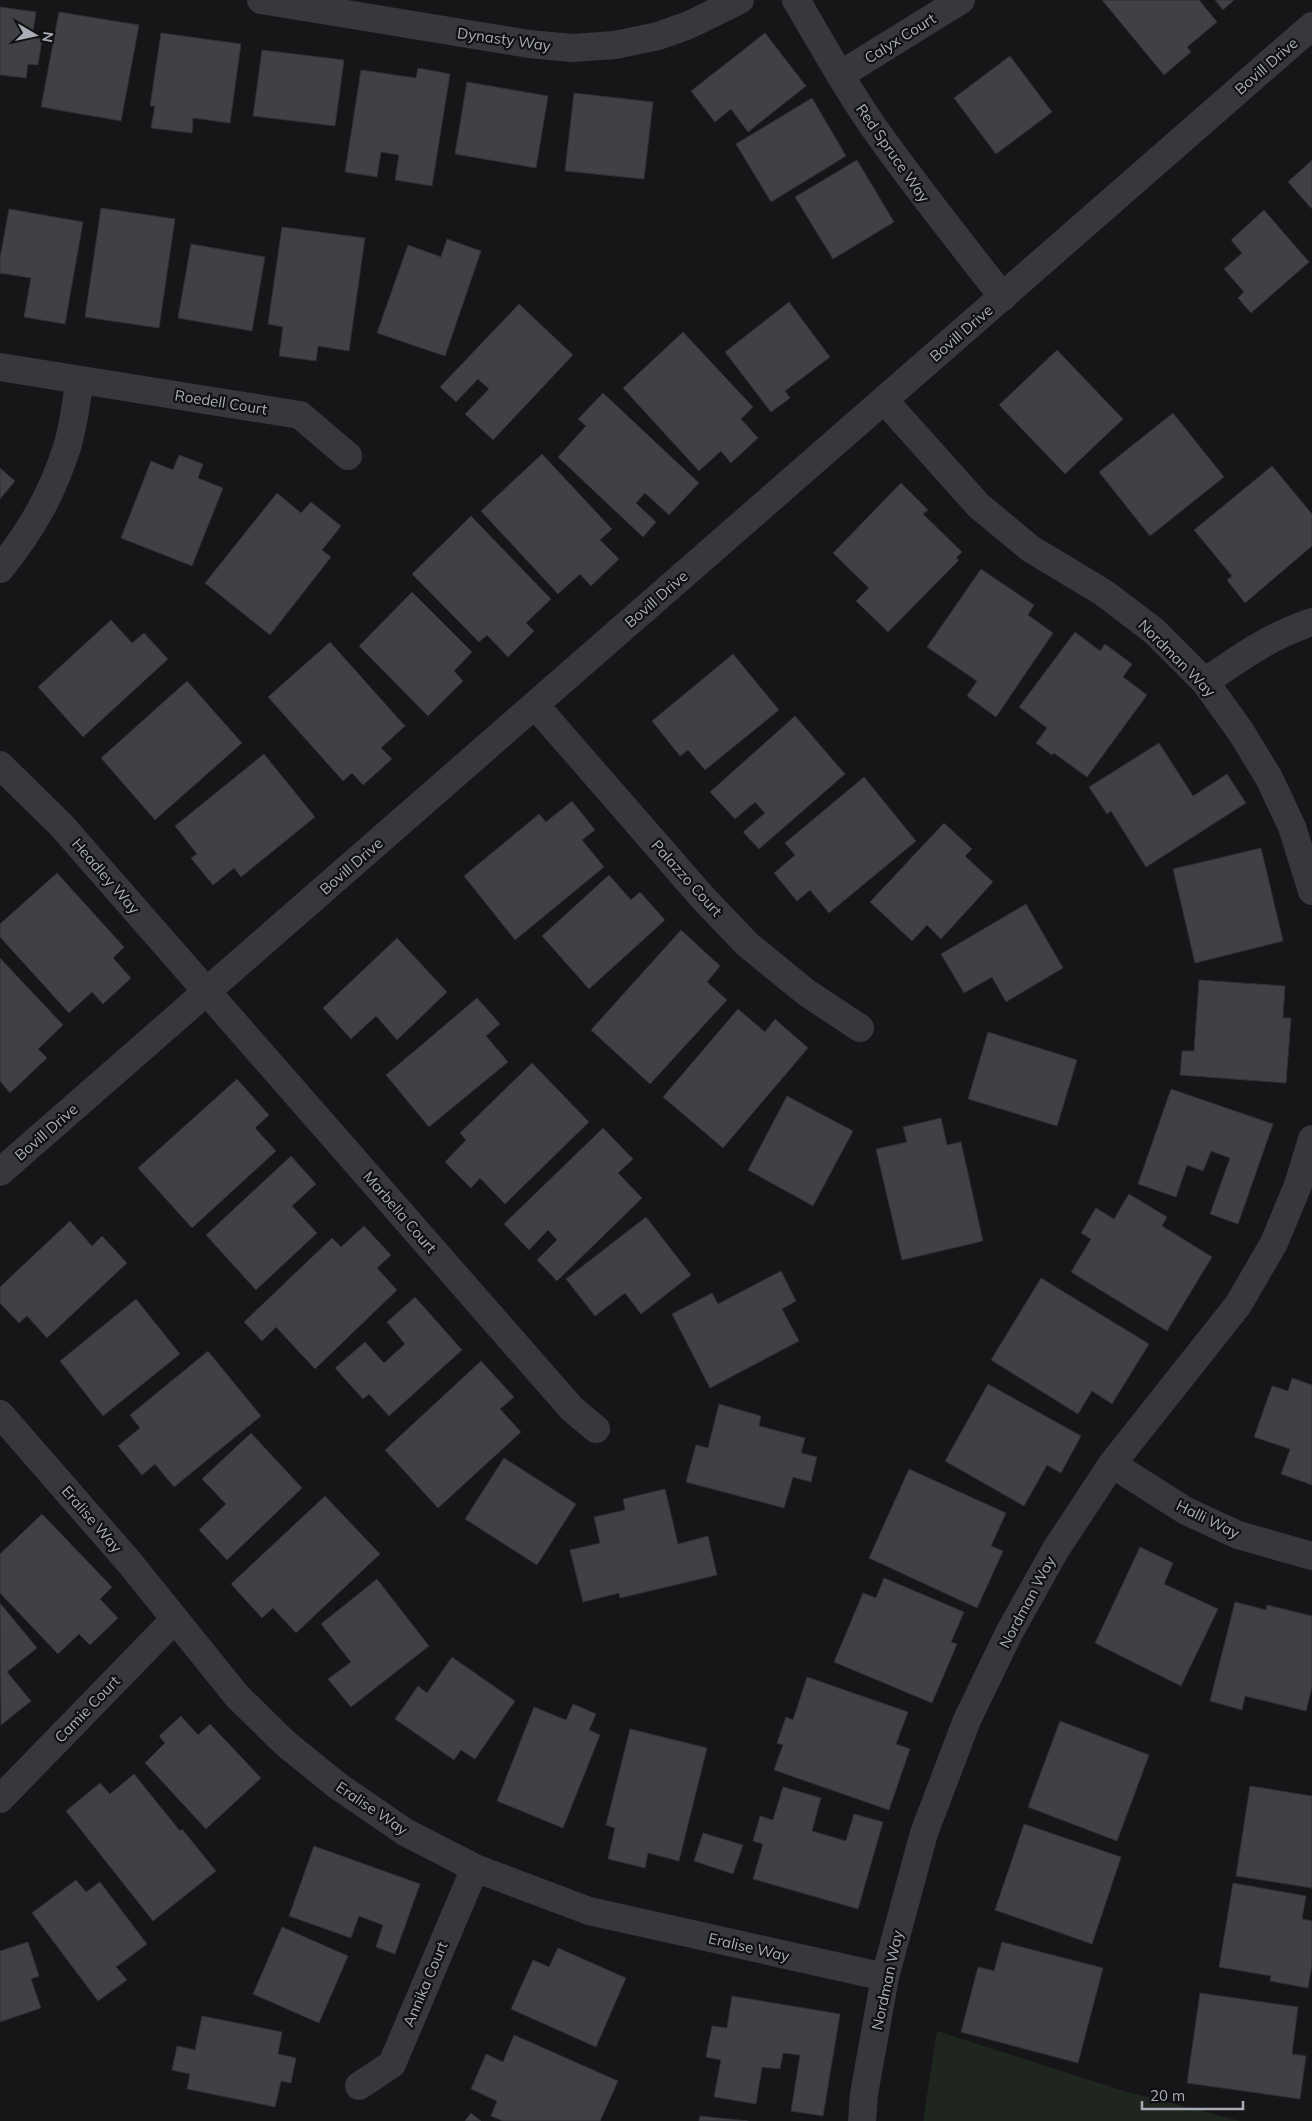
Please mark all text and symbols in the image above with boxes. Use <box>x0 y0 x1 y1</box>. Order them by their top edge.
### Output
street label: Calyx Court <box>861 9 939 67</box>
north arrow <box>10 10 60 60</box>
street label: Dynasty Way <box>456 23 552 55</box>
text: N <box>38 30 58 44</box>
street label: Bovill Drive <box>1231 33 1301 99</box>
street label: Red Spruce Way <box>852 100 934 206</box>
street label: Bovill Drive <box>926 300 996 366</box>
street label: Roedell Court <box>173 385 269 419</box>
street label: Bovill Drive <box>621 566 691 632</box>
street label: Nordman Way <box>1134 615 1220 701</box>
street label: Bovill Drive <box>316 833 386 899</box>
street label: Headley Way <box>68 834 144 918</box>
street label: Palazzo Court <box>648 836 726 920</box>
street label: Bovill Drive <box>11 1099 81 1165</box>
street label: Marbella Court <box>359 1167 441 1257</box>
street label: Eralise Way <box>58 1482 126 1556</box>
street label: Halli Way <box>1173 1496 1243 1542</box>
street label: Nordman Way <box>995 1553 1059 1651</box>
street label: Camie Court <box>50 1672 124 1746</box>
street label: Eralise Way <box>332 1777 412 1839</box>
street label: Eralise Way <box>707 1928 791 1966</box>
street label: Nordman Way <box>867 1928 907 2032</box>
street label: Annika Court <box>399 1938 451 2030</box>
scale bar <box>1142 2078 1243 2110</box>
text: 20 m <box>1150 2086 1185 2105</box>

